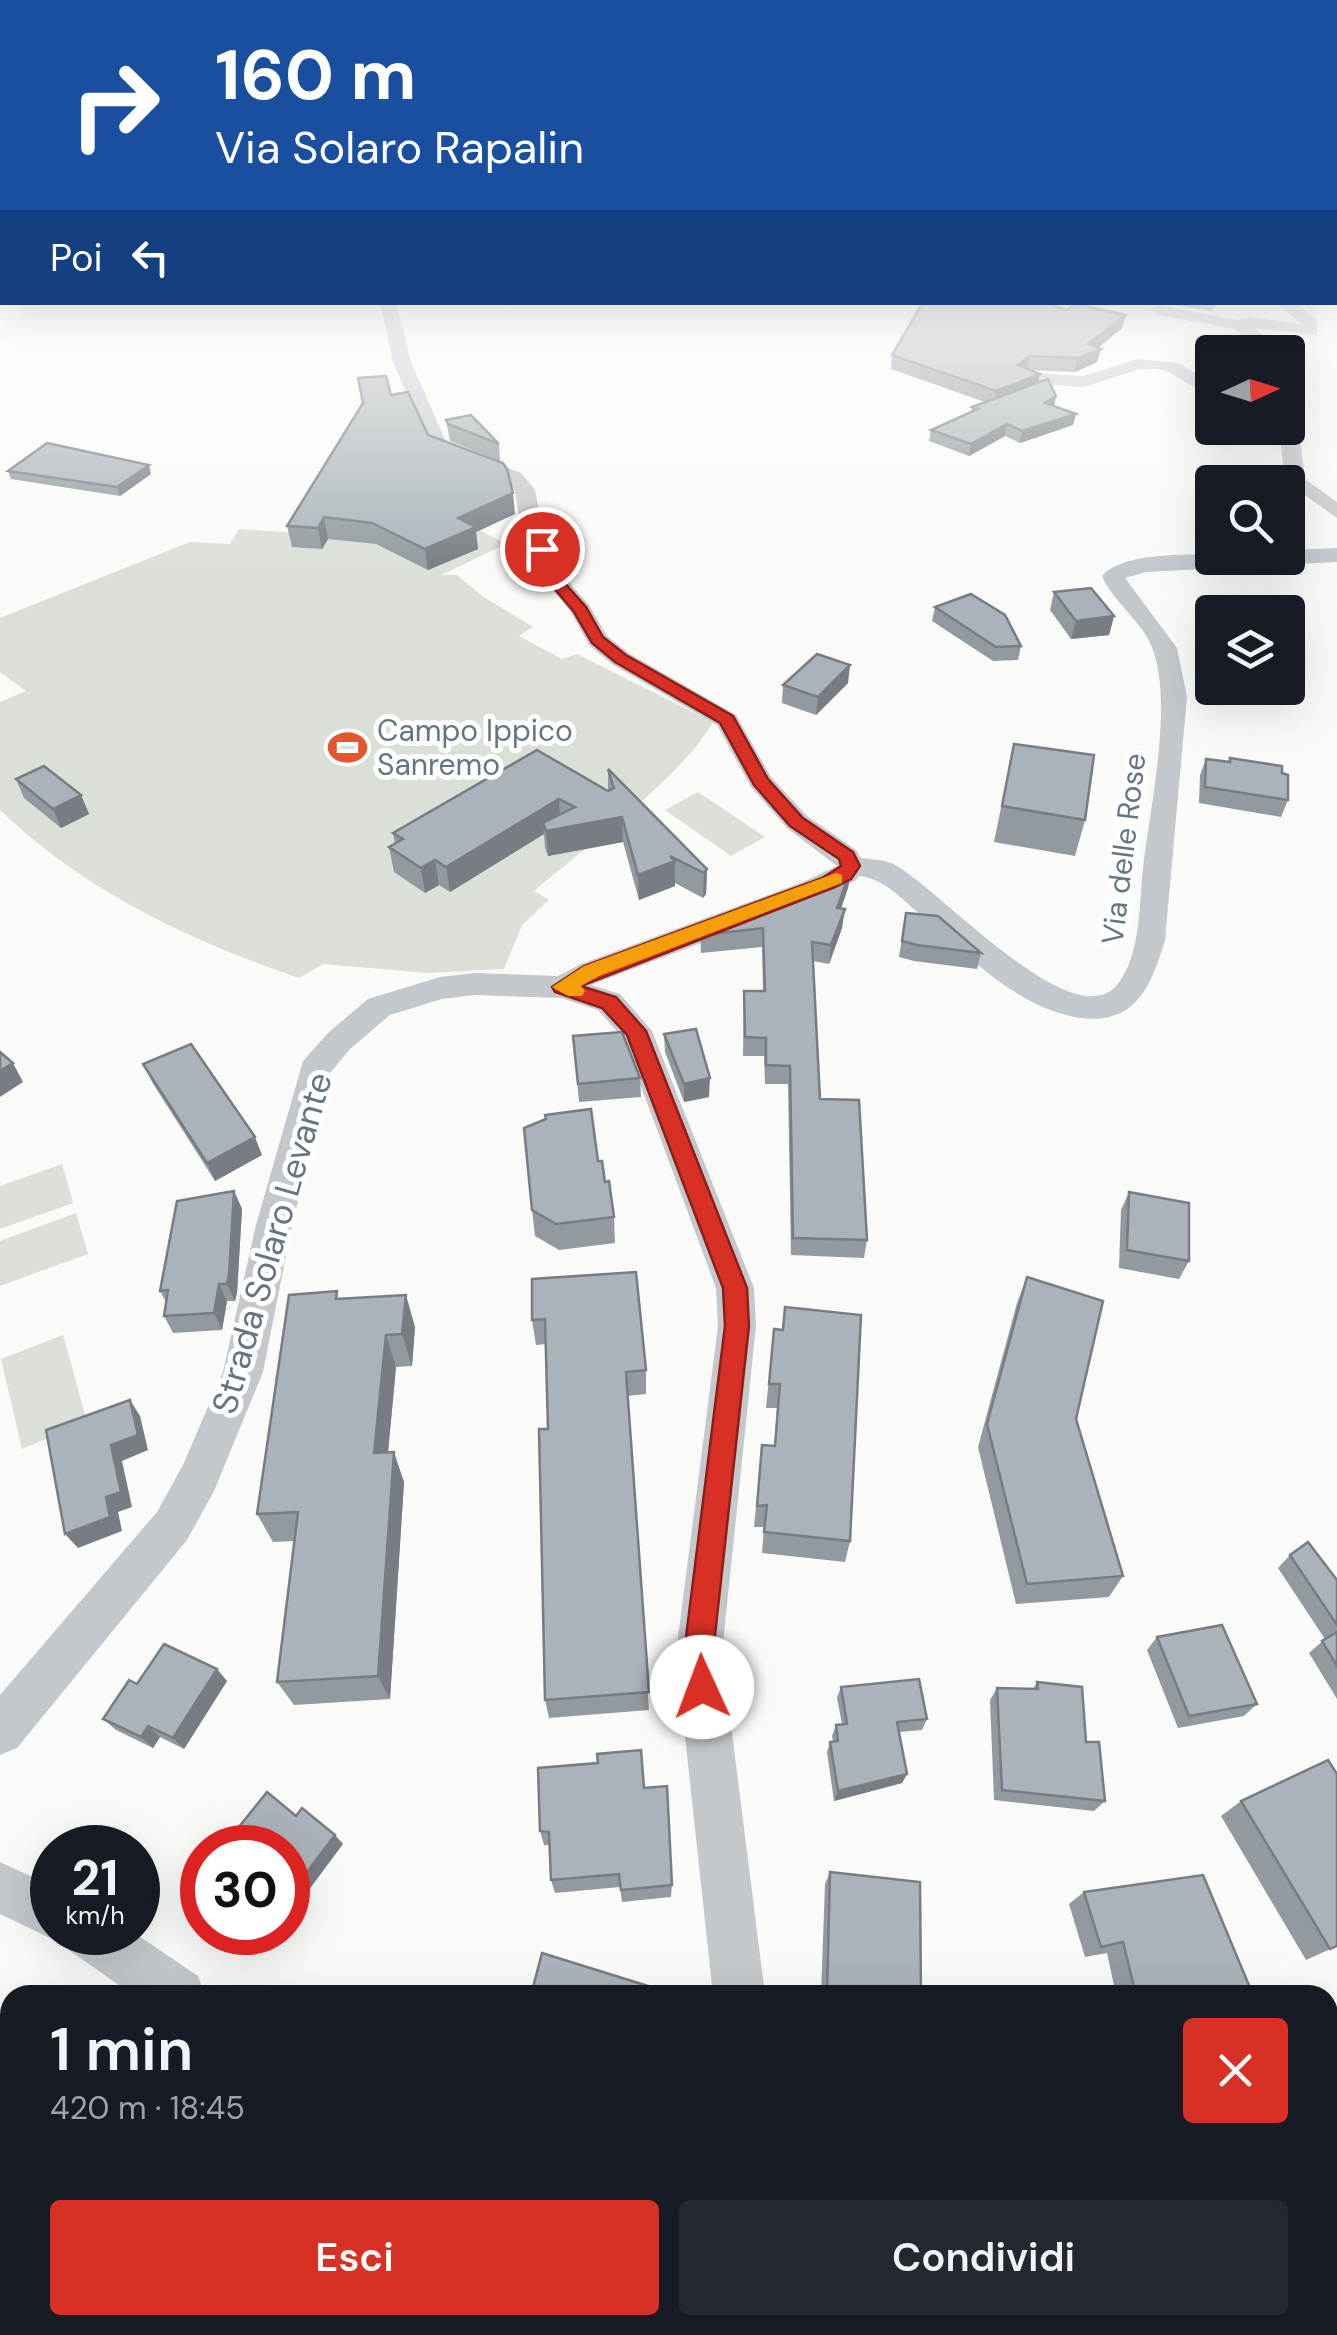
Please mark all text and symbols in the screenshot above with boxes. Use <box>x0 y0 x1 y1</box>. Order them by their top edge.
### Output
text: 160 m <box>215 30 416 121</box>
icon: right <box>50 40 180 170</box>
text: Via Solaro Rapalin <box>215 118 584 177</box>
icon: left <box>123 230 178 285</box>
text: Poi <box>50 233 103 283</box>
north arrow <box>1195 335 1305 445</box>
map controls <box>1195 335 1305 705</box>
button: search <box>1195 465 1305 575</box>
pin <box>500 507 585 592</box>
icon: arrive <box>515 522 570 577</box>
button: layers <box>1195 595 1305 705</box>
place label: Campo Ippico Sanremo <box>377 711 573 784</box>
sports icon: Campo Ippico Sanremo <box>326 727 368 769</box>
street label: Via delle Rose <box>1092 751 1155 947</box>
street label: Strada Solaro Levante <box>201 1067 343 1419</box>
position arrow <box>650 1635 754 1739</box>
speed limit sign: 30 <box>180 1825 310 1955</box>
text: 21 <box>71 1845 119 1911</box>
text: km/h <box>65 1899 125 1932</box>
text: 1 min <box>50 2010 193 2089</box>
button: close <box>1183 2018 1288 2123</box>
text: 420 m · 18:45 <box>50 2087 245 2129</box>
button: Esci <box>50 2200 659 2315</box>
button: Condividi <box>679 2200 1288 2315</box>

